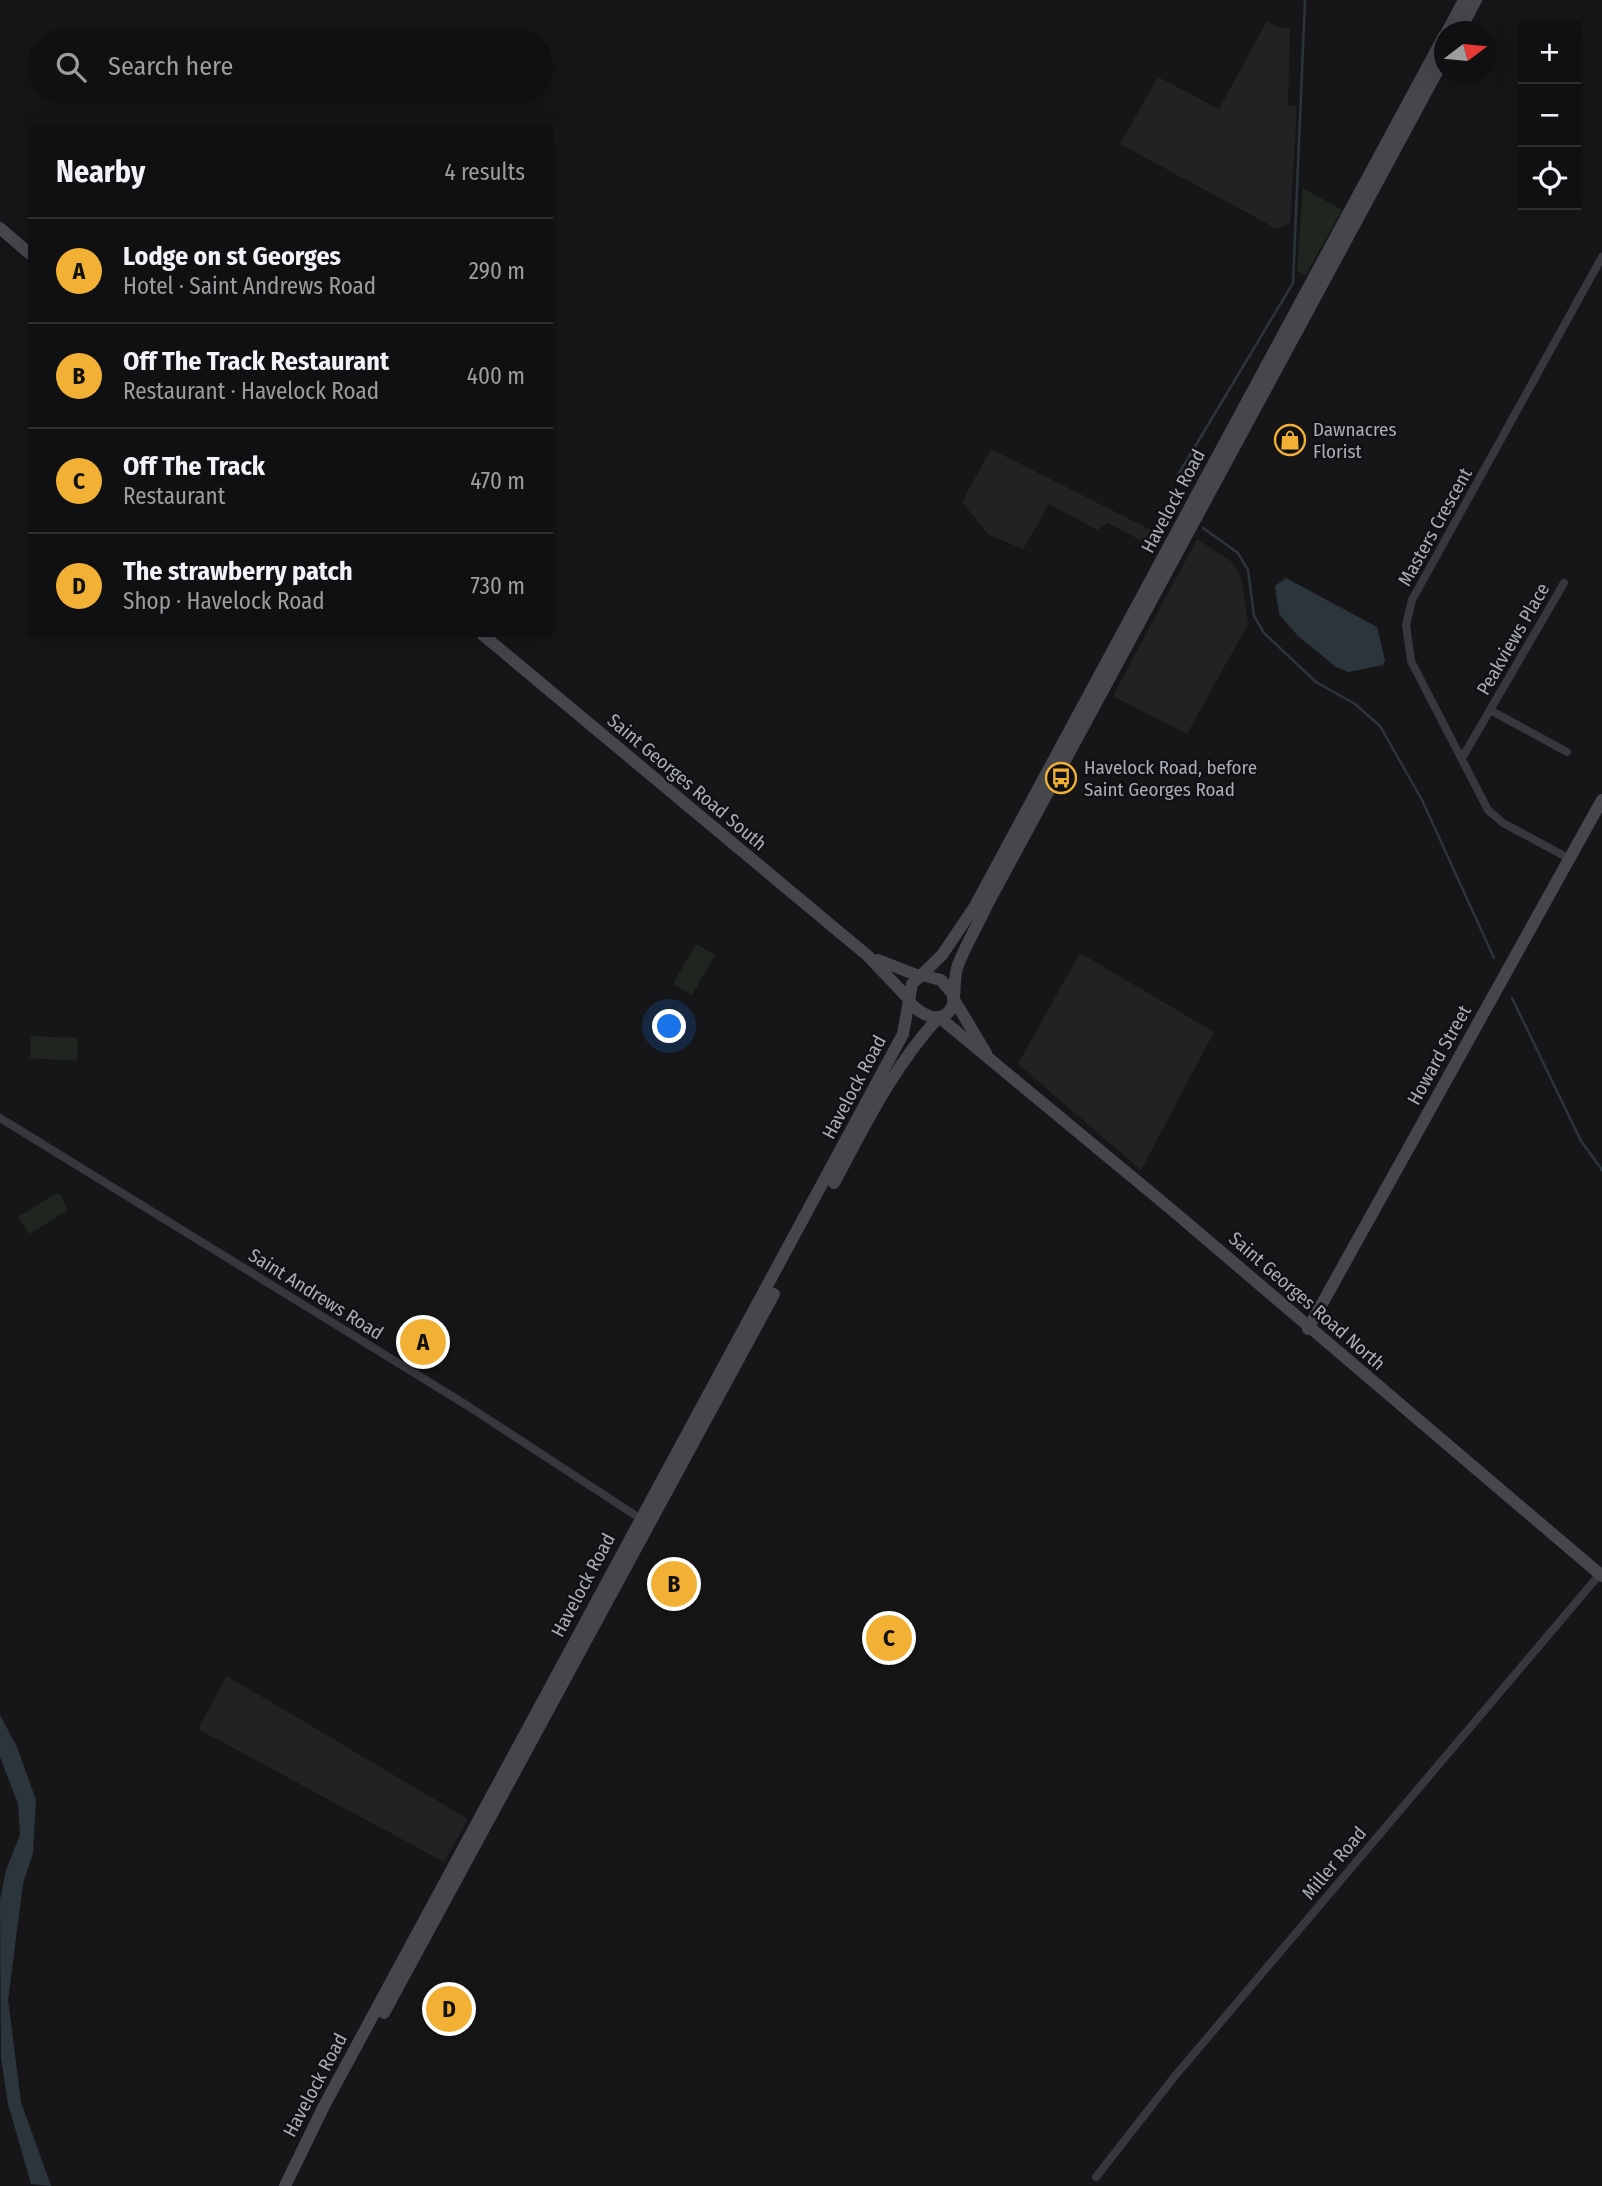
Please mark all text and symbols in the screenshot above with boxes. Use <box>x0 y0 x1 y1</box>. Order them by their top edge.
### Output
north arrow <box>1434 21 1497 84</box>
map controls <box>1518 21 1581 210</box>
button: + <box>1518 21 1581 84</box>
search box <box>28 28 553 105</box>
icon: search <box>52 48 90 86</box>
text: Search here <box>108 51 233 82</box>
button: − <box>1518 84 1581 147</box>
button: locate <box>1518 147 1581 210</box>
text: Nearby <box>56 154 145 190</box>
text: 4 results <box>444 158 525 186</box>
text: Lodge on st Georges <box>123 241 341 272</box>
text: A <box>73 257 85 285</box>
text: 290 m <box>469 257 525 285</box>
text: Hotel · Saint Andrews Road <box>123 272 376 300</box>
text: Off The Track Restaurant <box>123 346 389 377</box>
text: B <box>73 362 85 390</box>
text: 400 m <box>467 362 525 390</box>
text: Restaurant · Havelock Road <box>123 377 379 405</box>
place label: Dawnacres Florist <box>1313 418 1397 463</box>
shop icon: Dawnacres Florist <box>1273 423 1307 457</box>
street label: Havelock Road <box>1136 445 1210 557</box>
text: Off The Track <box>123 451 265 482</box>
street label: Masters Crescent <box>1393 463 1477 590</box>
text: C <box>73 467 85 495</box>
text: 470 m <box>470 467 525 495</box>
text: Restaurant <box>123 482 225 510</box>
text: The strawberry patch <box>123 556 353 587</box>
text: D <box>72 572 86 600</box>
text: 730 m <box>470 572 525 600</box>
street label: Peakviews Place <box>1472 579 1554 699</box>
text: Shop · Havelock Road <box>123 587 325 615</box>
street label: Saint Georges Road South <box>603 709 771 855</box>
place label: Havelock Road, before Saint Georges Road <box>1084 756 1257 801</box>
bus stop icon: Havelock Road, before Saint Georges Road <box>1044 761 1078 795</box>
street label: Howard Street <box>1402 1000 1476 1109</box>
your location <box>652 1009 686 1043</box>
street label: Havelock Road <box>817 1031 891 1143</box>
street label: Saint Georges Road North <box>1224 1227 1390 1375</box>
street label: Saint Andrews Road <box>244 1243 388 1345</box>
pin: A <box>400 1316 446 1368</box>
street label: Havelock Road <box>546 1529 620 1641</box>
pin: B <box>651 1558 697 1610</box>
pin: C <box>866 1612 912 1664</box>
street label: Miller Road <box>1297 1822 1371 1904</box>
pin: D <box>426 1983 472 2035</box>
street label: Havelock Road <box>278 2029 352 2141</box>

